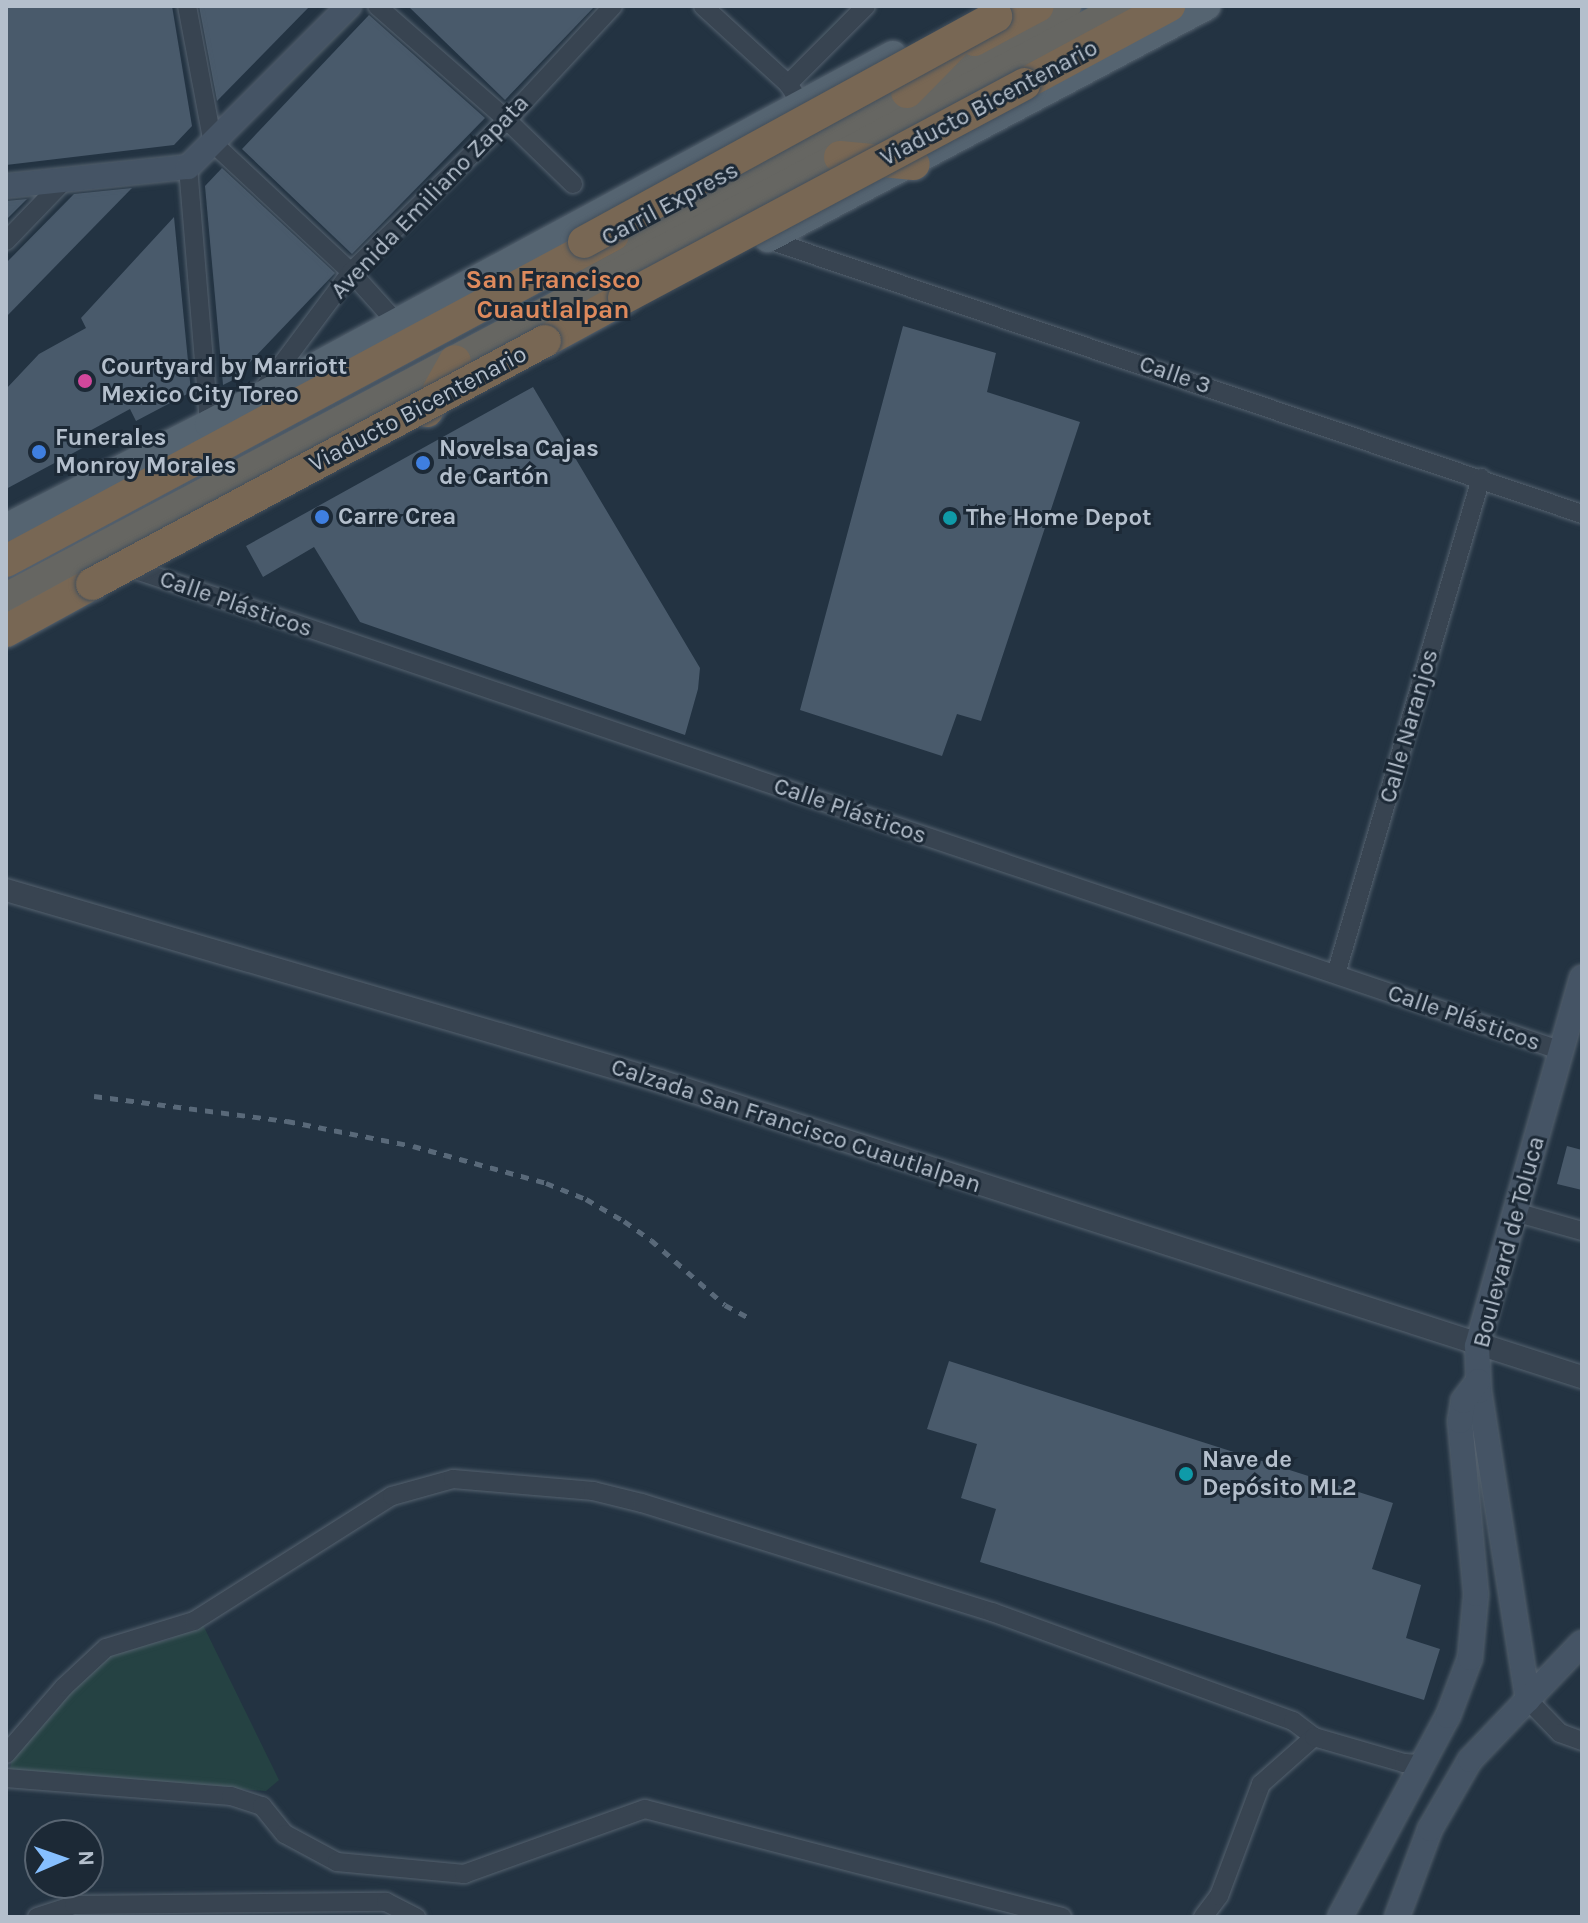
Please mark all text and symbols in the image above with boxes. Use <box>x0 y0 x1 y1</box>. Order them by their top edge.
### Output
street label: Viaducto Bicentenario <box>875 33 1103 173</box>
street label: Avenida Emiliano Zapata <box>325 89 535 305</box>
street label: Carril Express <box>597 156 743 252</box>
district label: San Francisco Cuautlalpan <box>466 264 640 326</box>
street label: Viaducto Bicentenario <box>304 339 532 479</box>
street label: Calle 3 <box>1136 349 1214 401</box>
place label: Courtyard by Marriott Mexico City Toreo <box>101 353 347 409</box>
marker: Courtyard by Marriott Mexico City Toreo <box>76 372 94 390</box>
place label: Funerales Monroy Morales <box>55 424 236 480</box>
place label: Novelsa Cajas de Cartón <box>439 435 599 491</box>
marker: Funerales Monroy Morales <box>30 443 48 461</box>
marker: Novelsa Cajas de Cartón <box>414 454 432 472</box>
place label: Carre Crea <box>338 503 456 531</box>
place label: The Home Depot <box>966 504 1151 532</box>
marker: Carre Crea <box>313 508 331 526</box>
marker: The Home Depot <box>941 509 959 527</box>
street label: Calle Plásticos <box>156 564 316 644</box>
street label: Calle Naranjos <box>1373 646 1445 806</box>
street label: Calle Plásticos <box>770 771 930 851</box>
street label: Calle Plásticos <box>1384 978 1544 1058</box>
street label: Calzada San Francisco Cuautlalpan <box>608 1053 984 1199</box>
street label: Boulevard de Toluca <box>1467 1133 1551 1351</box>
place label: Nave de Depósito ML2 <box>1202 1446 1356 1502</box>
marker: Nave de Depósito ML2 <box>1177 1465 1195 1483</box>
north arrow <box>24 1819 104 1899</box>
text: N <box>73 1850 99 1867</box>

